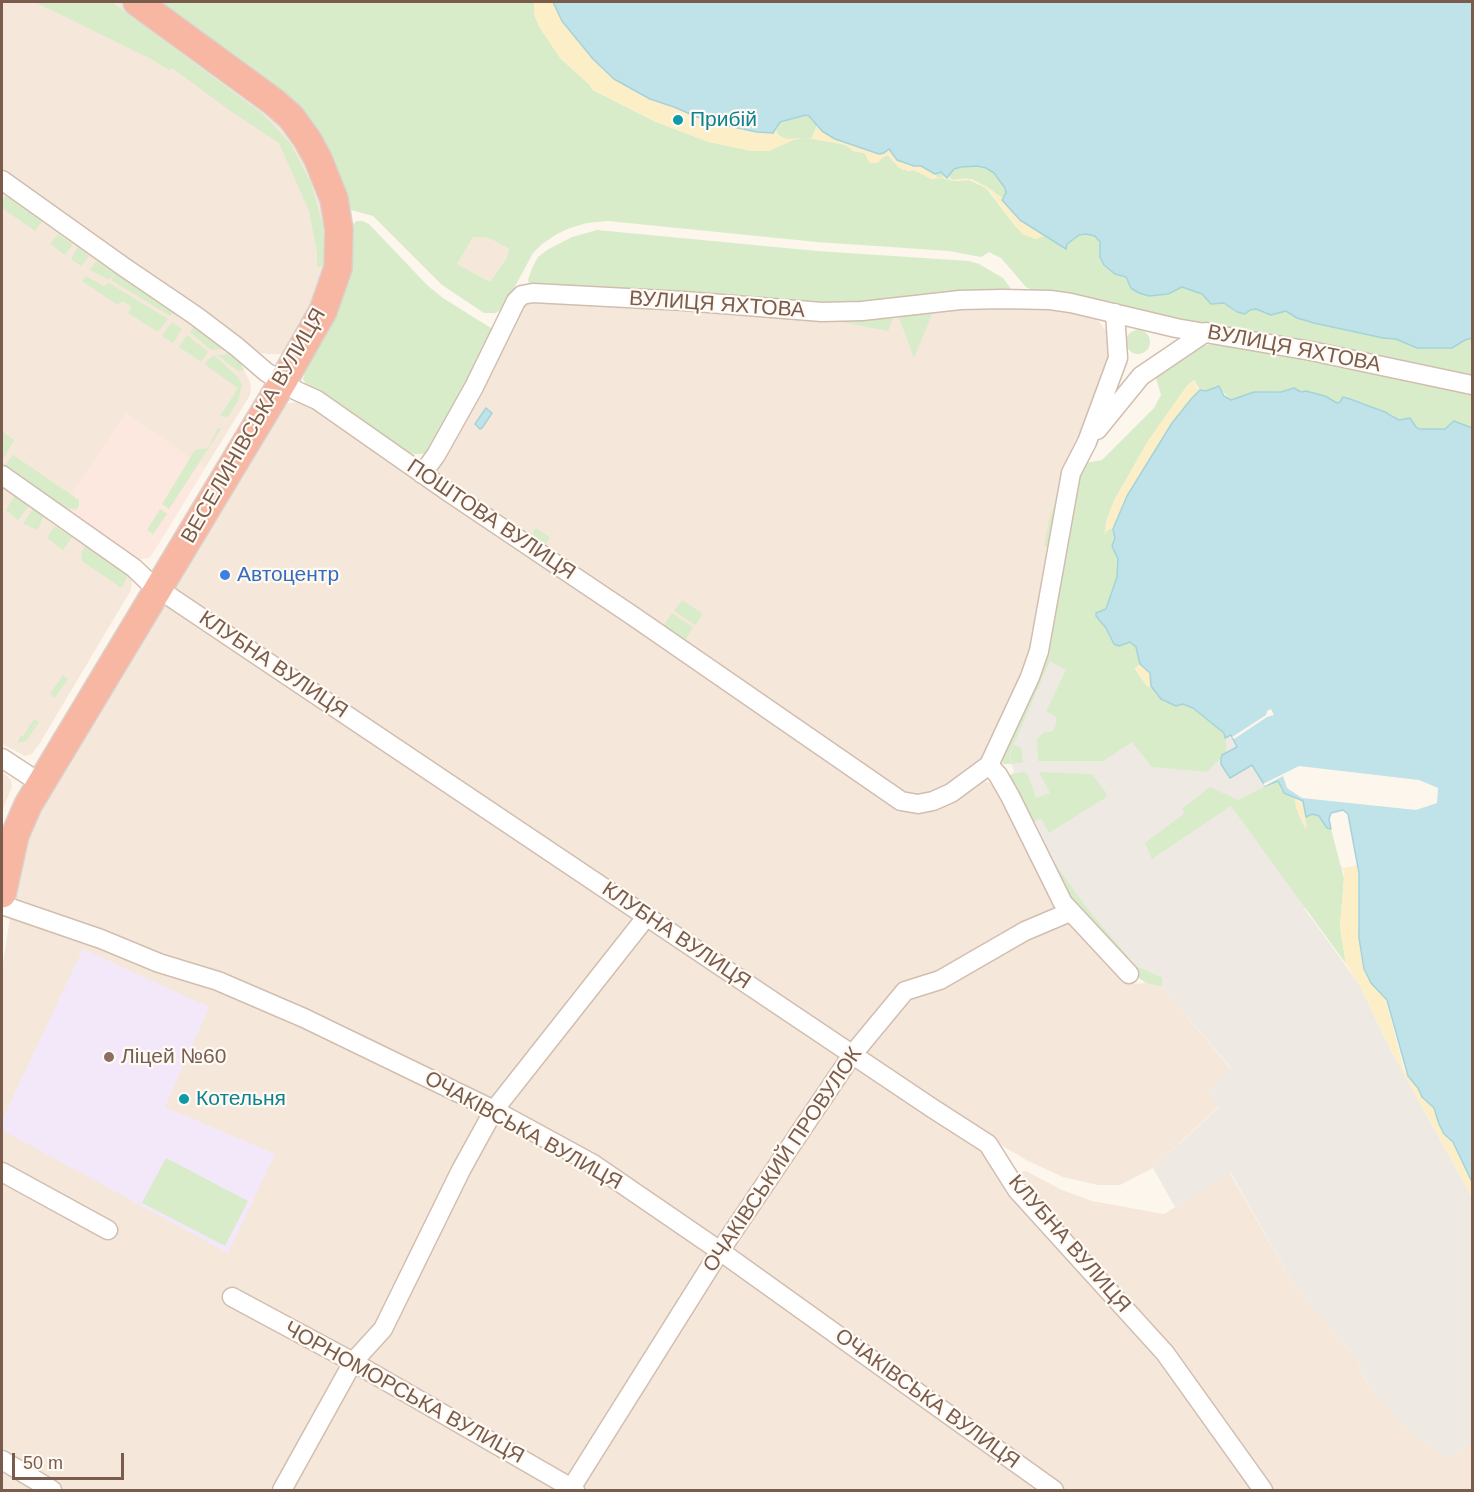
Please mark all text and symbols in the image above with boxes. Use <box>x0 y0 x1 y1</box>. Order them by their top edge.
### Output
place label: Прибій <box>690 107 757 133</box>
marker: Прибій <box>671 113 685 127</box>
street label: ВУЛИЦЯ ЯХТОВА <box>628 286 806 324</box>
street label: ВЕСЕЛИНІВСЬКА ВУЛИЦЯ <box>176 304 332 548</box>
street label: ВУЛИЦЯ ЯХТОВА <box>1205 320 1383 378</box>
street label: ПОШТОВА ВУЛИЦЯ <box>402 454 580 586</box>
place label: Автоцентр <box>237 562 339 588</box>
marker: Автоцентр <box>218 568 232 582</box>
street label: КЛУБНА ВУЛИЦЯ <box>194 606 352 724</box>
street label: КЛУБНА ВУЛИЦЯ <box>597 877 755 995</box>
street label: ОЧАКІВСЬКИЙ ПРОВУЛОК <box>698 1043 868 1277</box>
place label: Ліцей №60 <box>121 1044 226 1070</box>
marker: Ліцей №60 <box>102 1050 116 1064</box>
street label: ОЧАКІВСЬКА ВУЛИЦЯ <box>420 1066 626 1196</box>
place label: Котельня <box>196 1086 286 1112</box>
marker: Котельня <box>177 1092 191 1106</box>
street label: КЛУБНА ВУЛИЦЯ <box>1003 1170 1135 1318</box>
street label: ЧОРНОМОРСЬКА ВУЛИЦЯ <box>280 1317 528 1469</box>
street label: ОЧАКІВСЬКА ВУЛИЦЯ <box>830 1324 1024 1474</box>
scale bar <box>15 1441 128 1479</box>
text: 50 m <box>23 1453 63 1473</box>

